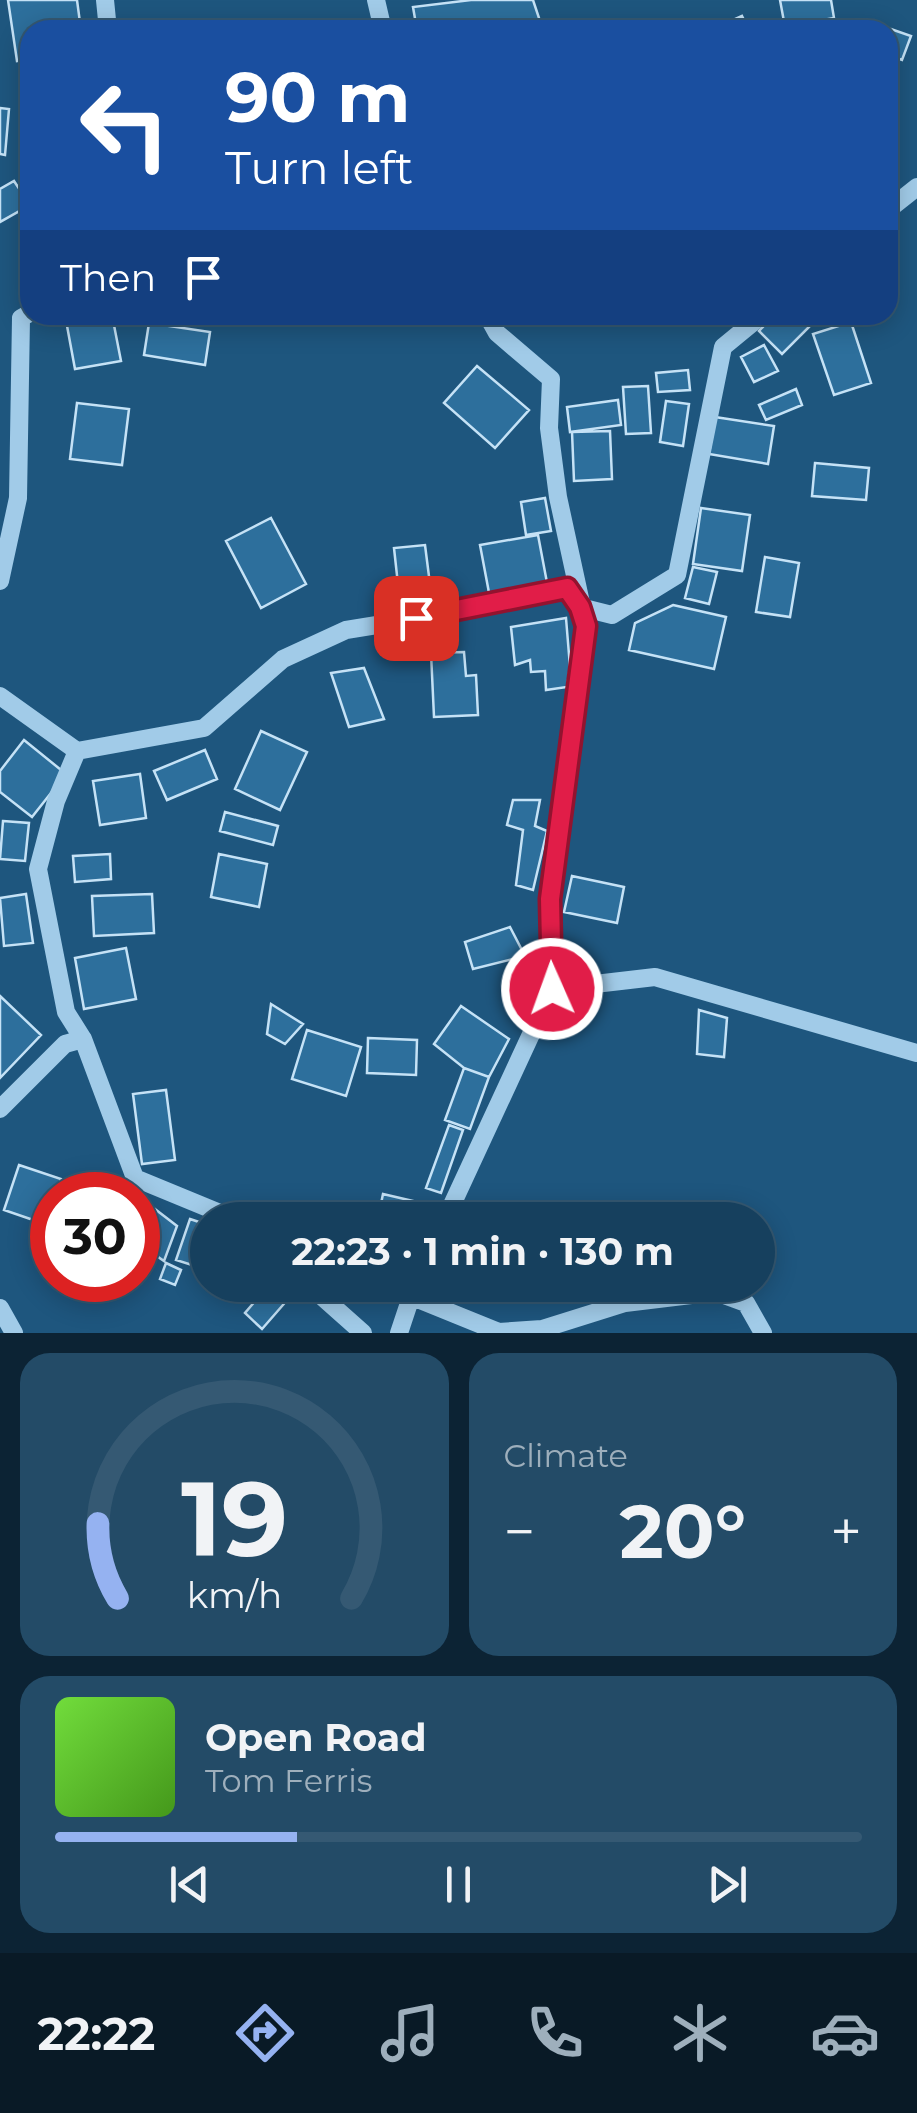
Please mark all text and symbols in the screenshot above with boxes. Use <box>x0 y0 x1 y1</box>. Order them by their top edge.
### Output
text: 90 m <box>225 54 410 140</box>
icon: left <box>60 60 190 190</box>
text: Turn left <box>225 140 413 195</box>
icon: arrive <box>176 250 231 305</box>
text: Then <box>60 254 156 301</box>
pin <box>374 576 459 661</box>
icon: arrive <box>389 591 444 646</box>
position arrow <box>500 937 604 1041</box>
speed limit sign: 30 <box>30 1172 160 1302</box>
text: 22:23 · 1 min · 130 m <box>291 1228 674 1275</box>
text: Climate <box>504 1436 628 1475</box>
text: 19 <box>181 1455 288 1582</box>
text: 20° <box>619 1485 746 1577</box>
text: − <box>504 1498 535 1565</box>
text: + <box>830 1498 862 1565</box>
text: km/h <box>187 1573 282 1617</box>
text: Open Road <box>205 1714 427 1761</box>
text: Tom Ferris <box>205 1761 372 1800</box>
icon: previous <box>162 1857 217 1912</box>
icon: pause <box>431 1857 486 1912</box>
icon: next <box>700 1857 755 1912</box>
icon: directions <box>230 1998 300 2068</box>
icon: music <box>375 1998 445 2068</box>
icon: phone <box>520 1998 590 2068</box>
icon: climate <box>665 1998 735 2068</box>
icon: car <box>810 1998 880 2068</box>
text: 22:22 <box>37 2006 155 2061</box>

